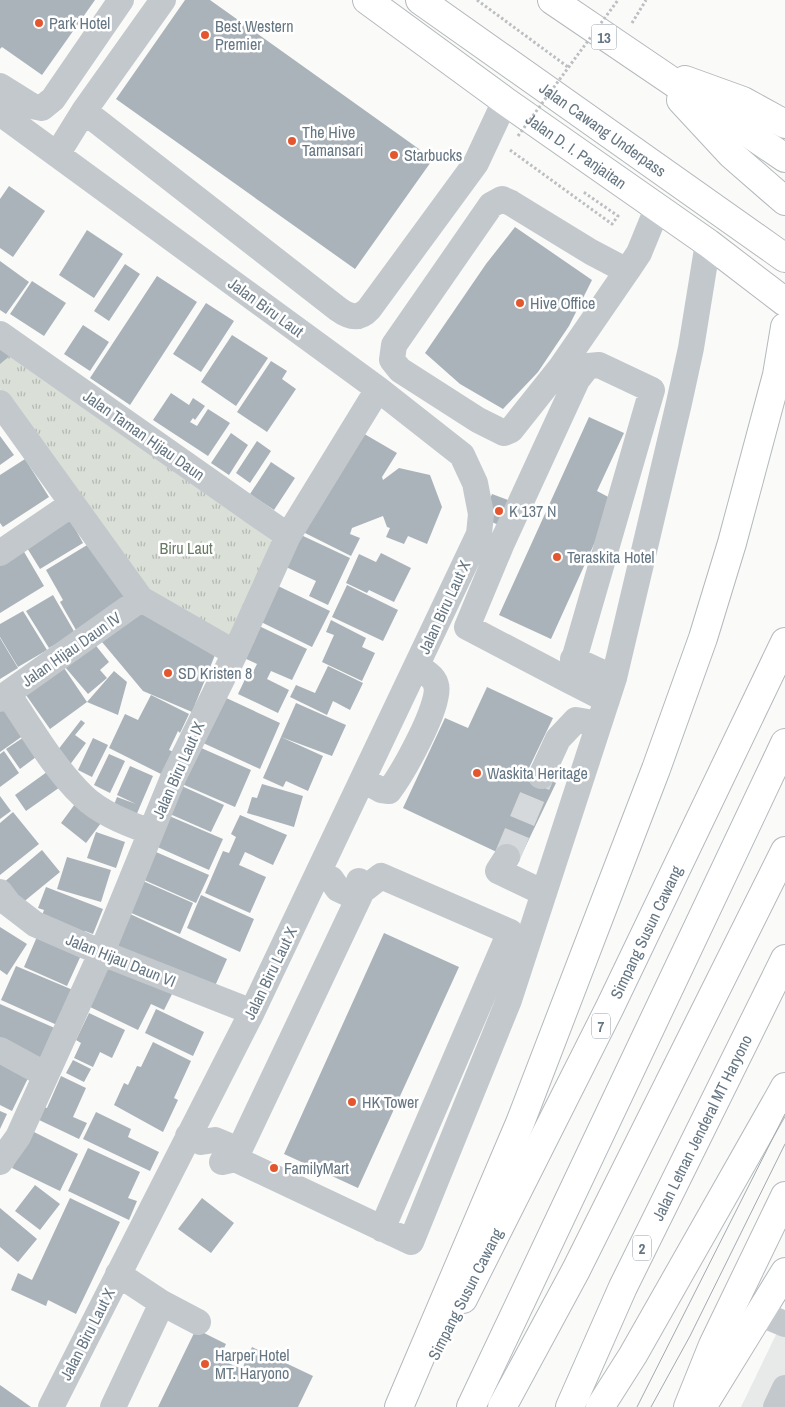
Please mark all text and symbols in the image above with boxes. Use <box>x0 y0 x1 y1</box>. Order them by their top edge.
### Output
place label: Park Hotel <box>49 12 110 34</box>
place label: Best Western Premier <box>215 15 294 55</box>
marker: Park Hotel <box>33 17 45 29</box>
road number: 13 <box>592 24 616 50</box>
marker: Best Western Premier <box>199 29 211 41</box>
street label: Jalan Cawang Underpass <box>535 77 671 182</box>
street label: Jalan D. I. Panjaitan <box>522 108 631 194</box>
place label: The Hive Tamansari <box>302 121 364 161</box>
marker: The Hive Tamansari <box>286 135 298 147</box>
place label: Starbucks <box>404 144 462 166</box>
marker: Starbucks <box>388 149 400 161</box>
street label: Jalan Biru Laut <box>224 272 308 342</box>
place label: Hive Office <box>530 292 595 314</box>
marker: Hive Office <box>514 297 526 309</box>
street label: Jalan Taman Hijau Daun <box>79 385 209 485</box>
place label: K 137 N <box>509 500 556 522</box>
marker: K 137 N <box>493 505 505 517</box>
park label: Biru Laut <box>159 537 213 559</box>
place label: Teraskita Hotel <box>567 546 655 568</box>
marker: Teraskita Hotel <box>551 551 563 563</box>
street label: Jalan Biru Laut X <box>413 557 475 657</box>
street label: Jalan Hijau Daun IV <box>17 606 125 691</box>
place label: SD Kristen 8 <box>178 662 252 684</box>
marker: SD Kristen 8 <box>162 667 174 679</box>
street label: Jalan Biru Laut IX <box>147 718 209 822</box>
place label: Waskita Heritage <box>487 762 588 784</box>
marker: Waskita Heritage <box>471 767 483 779</box>
street label: Simpang Susun Cawang <box>605 861 688 1002</box>
street label: Jalan Biru Laut X <box>238 923 302 1023</box>
street label: Jalan Hijau Daun VI <box>63 928 179 992</box>
road number: 7 <box>592 1014 610 1038</box>
street label: Jalan Letnan Jenderal MT Haryono <box>647 1031 757 1224</box>
place label: HK Tower <box>362 1091 419 1113</box>
marker: HK Tower <box>346 1096 358 1108</box>
place label: FamilyMart <box>284 1157 349 1179</box>
marker: FamilyMart <box>268 1162 280 1174</box>
street label: Simpang Susun Cawang <box>422 1224 508 1364</box>
road number: 2 <box>633 1236 651 1260</box>
street label: Jalan Biru Laut X <box>54 1284 120 1384</box>
place label: Harper Hotel MT. Haryono <box>215 1344 289 1384</box>
marker: Harper Hotel MT. Haryono <box>199 1358 211 1370</box>

